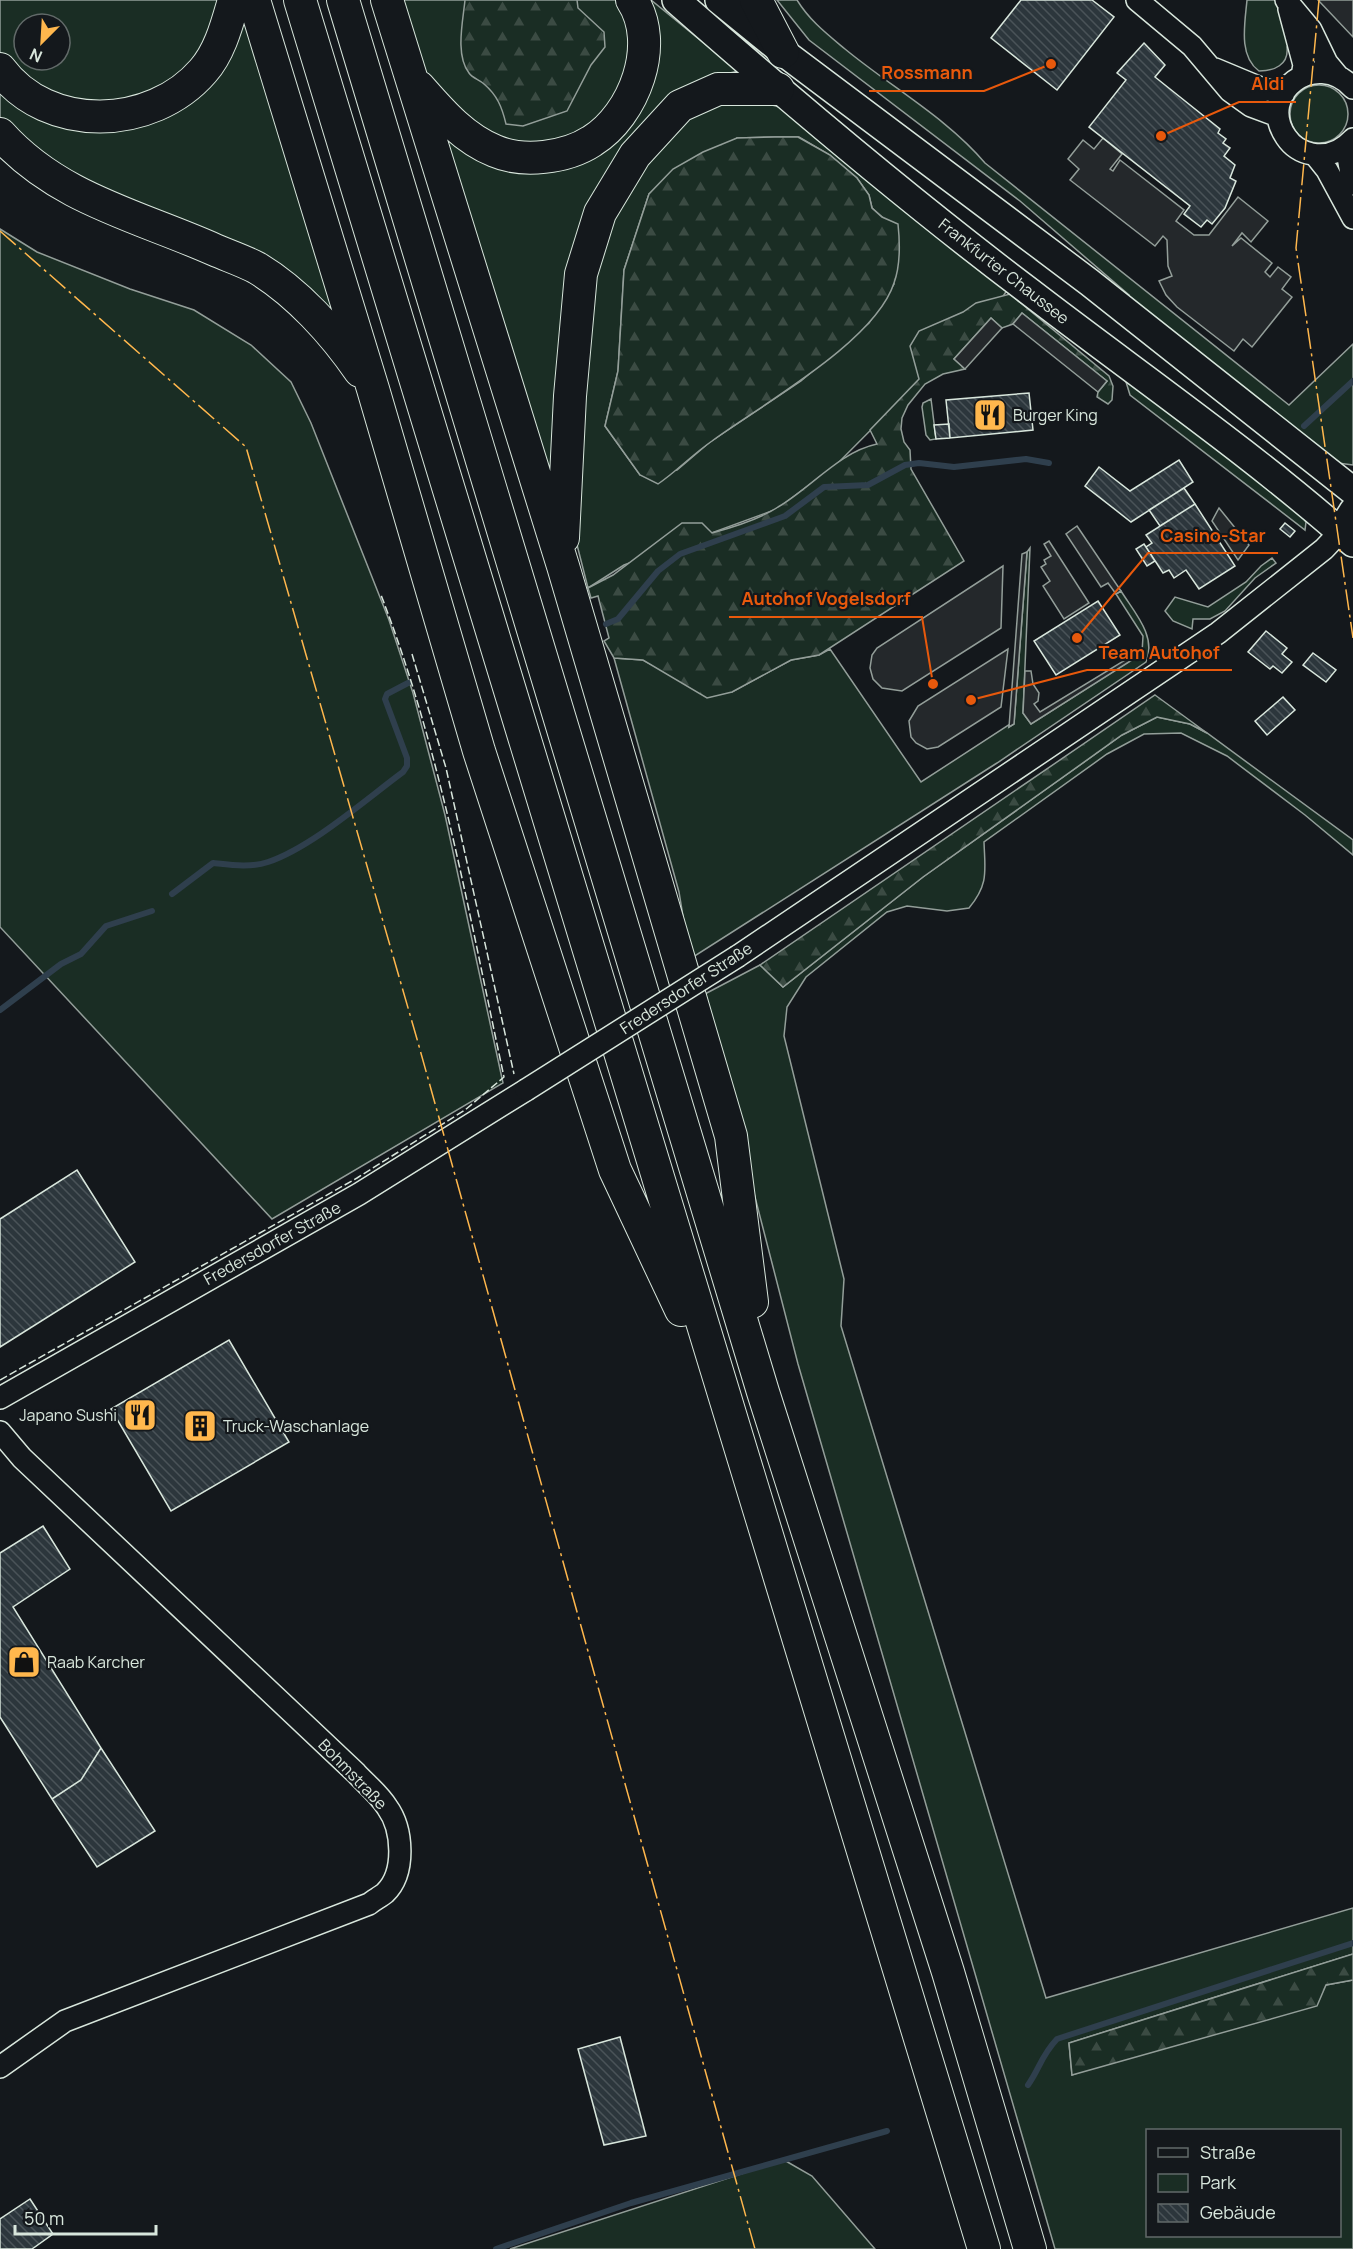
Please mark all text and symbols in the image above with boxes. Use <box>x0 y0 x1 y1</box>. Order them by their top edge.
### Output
north arrow <box>12 12 72 72</box>
text: N <box>26 43 46 68</box>
callout: Rossmann <box>869 55 984 91</box>
text: Rossmann <box>881 60 973 84</box>
callout: Aldi <box>1239 66 1296 102</box>
text: Aldi <box>1251 71 1285 95</box>
street label: Frankfurter Chaussee <box>934 213 1074 329</box>
restaurant icon: Burger King <box>972 397 1008 433</box>
place label: Burger King <box>1013 404 1098 426</box>
callout: Casino-Star <box>1148 517 1278 553</box>
text: Casino-Star <box>1160 523 1266 547</box>
callout: Autohof Vogelsdorf <box>729 581 922 617</box>
text: Autohof Vogelsdorf <box>741 586 911 610</box>
callout: Team Autohof <box>1087 634 1232 670</box>
text: Team Autohof <box>1098 640 1220 664</box>
street label: Fredersdorfer Straße <box>616 937 756 1039</box>
street label: Fredersdorfer Straße <box>199 1196 345 1290</box>
restaurant icon: Japano Sushi <box>122 1397 158 1433</box>
place label: Japano Sushi <box>19 1404 117 1426</box>
building icon: Truck-Waschanlage <box>182 1408 218 1444</box>
place label: Truck-Waschanlage <box>223 1415 369 1437</box>
shop icon: Raab Karcher <box>6 1644 42 1680</box>
place label: Raab Karcher <box>47 1651 145 1673</box>
street label: Bohmstraße <box>314 1734 392 1814</box>
legend <box>1146 2129 1341 2237</box>
text: Straße <box>1200 2140 1256 2164</box>
text: Park <box>1200 2170 1237 2194</box>
scale bar <box>15 2198 156 2236</box>
text: Gebäude <box>1200 2200 1276 2224</box>
text: 50 m <box>24 2206 64 2230</box>

